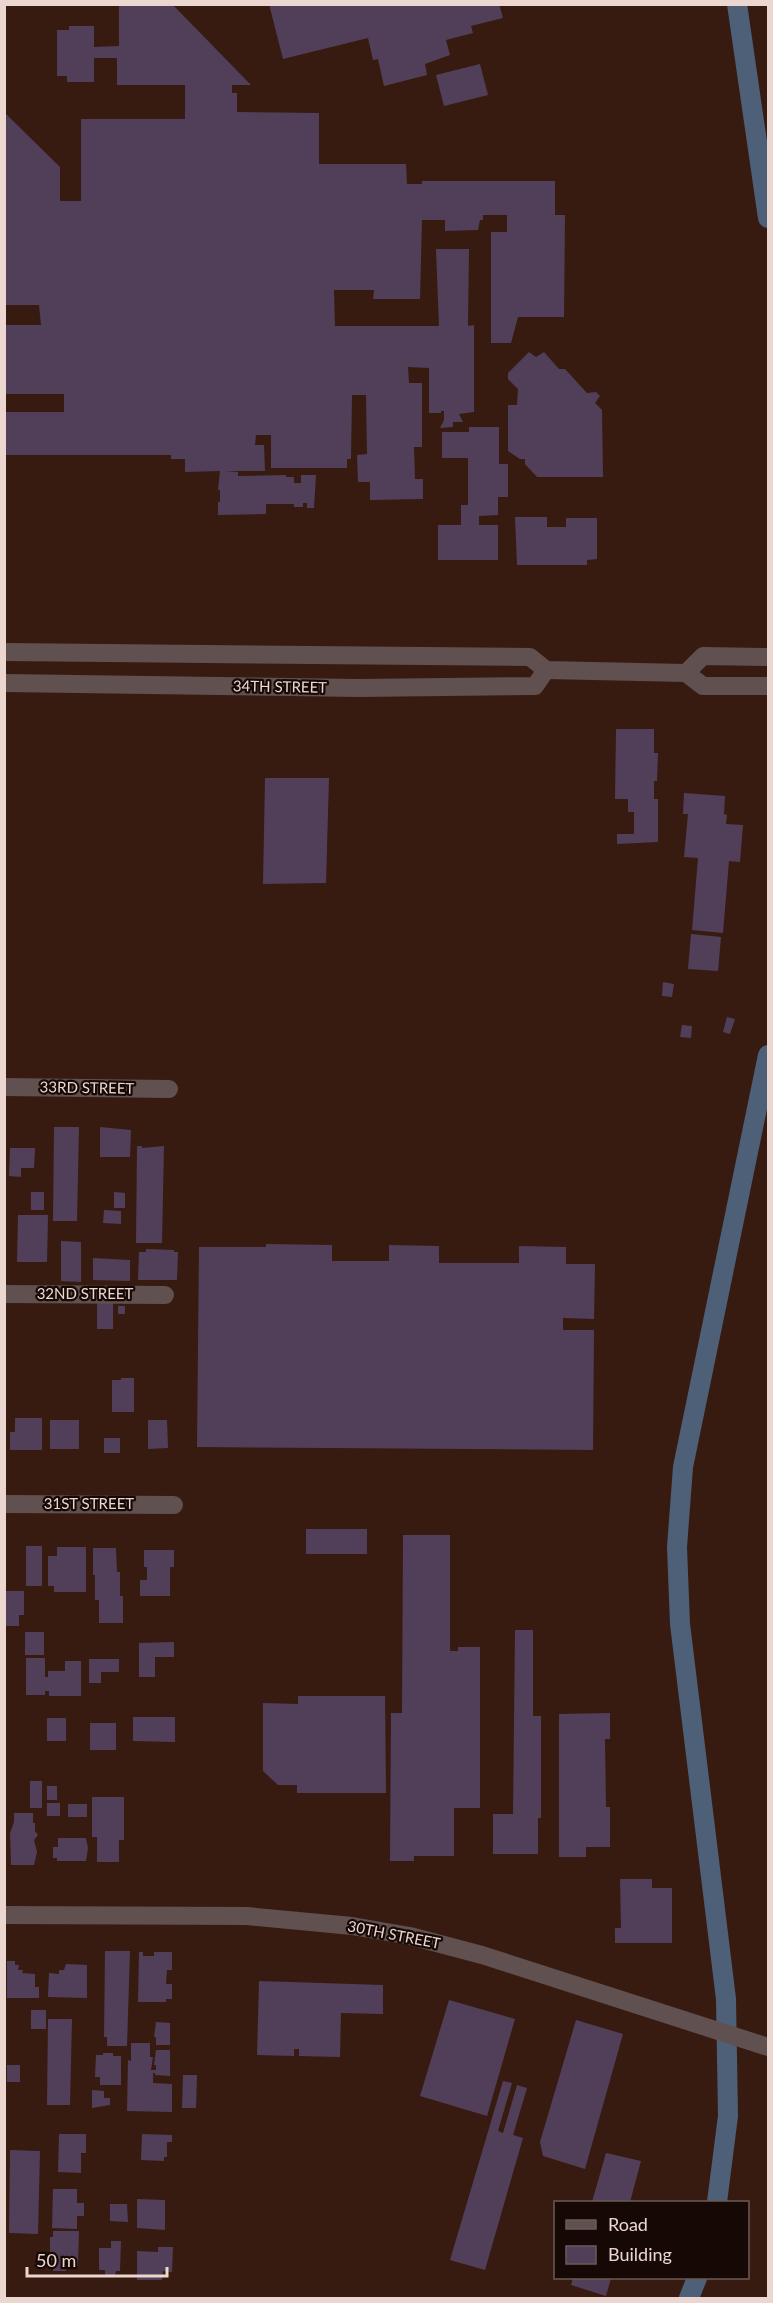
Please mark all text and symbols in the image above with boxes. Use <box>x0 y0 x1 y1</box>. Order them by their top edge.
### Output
street label: 34TH STREET <box>233 676 327 696</box>
street label: 33RD STREET <box>40 1077 135 1097</box>
street label: 32ND STREET <box>37 1284 133 1302</box>
street label: 31ST STREET <box>44 1494 134 1512</box>
street label: 30TH STREET <box>346 1916 442 1952</box>
legend <box>554 2201 749 2279</box>
text: Road <box>608 2213 648 2235</box>
scale bar <box>27 2240 166 2278</box>
text: Building <box>608 2243 672 2265</box>
text: 50 m <box>36 2249 76 2271</box>

